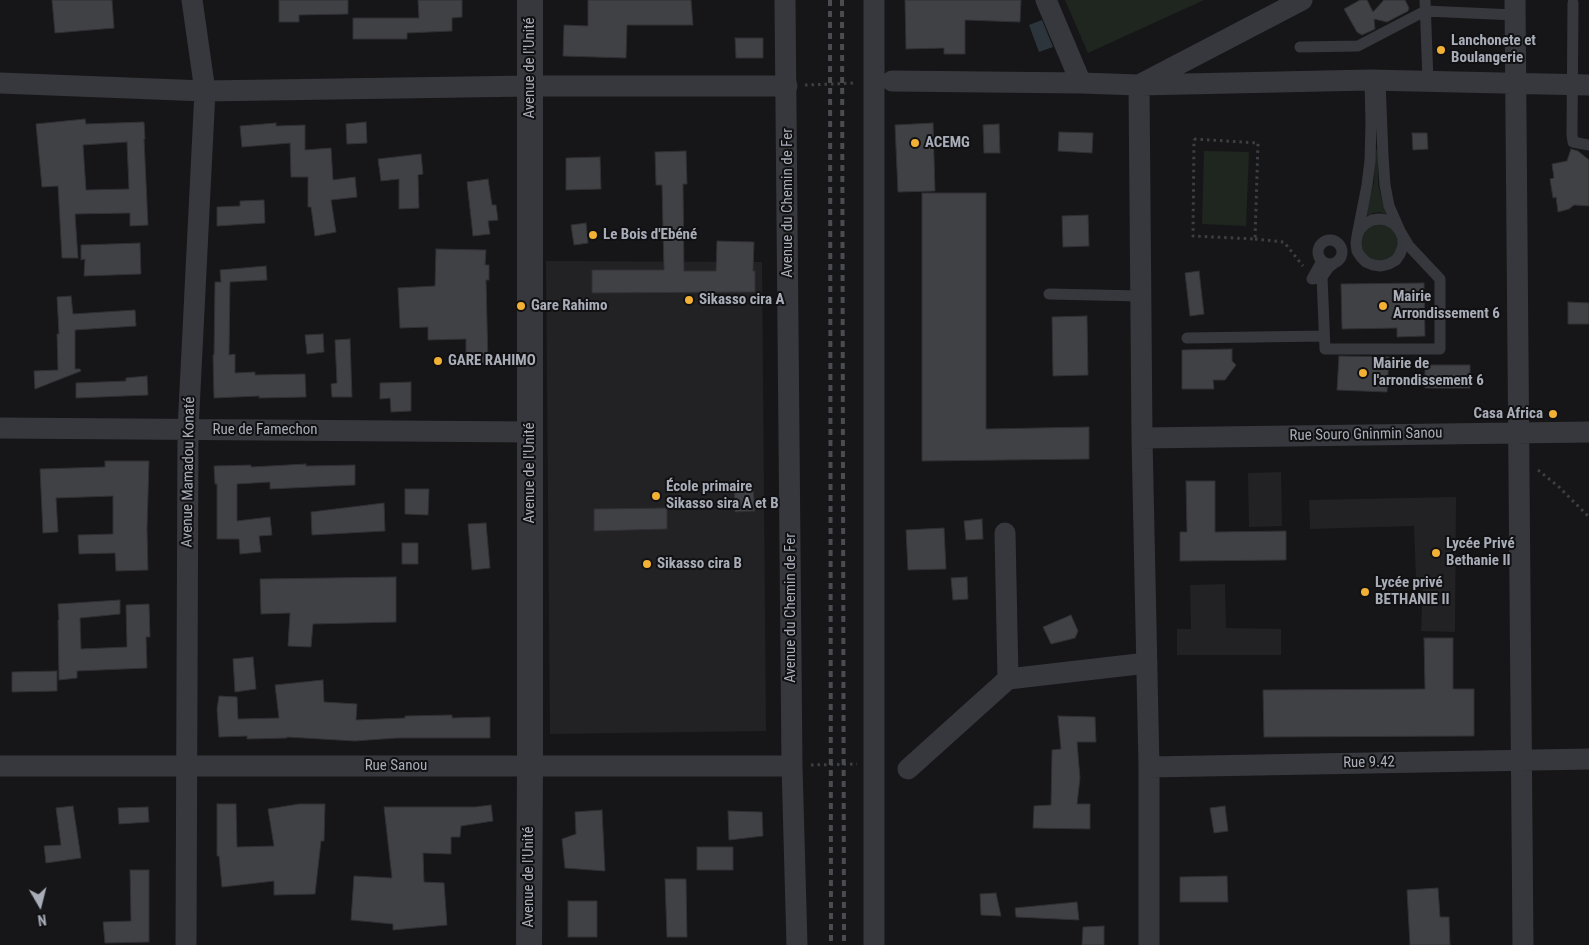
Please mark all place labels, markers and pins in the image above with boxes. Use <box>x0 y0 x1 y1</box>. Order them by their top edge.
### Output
place label: Lanchonete et Boulangerie <box>1451 32 1536 67</box>
marker: Lanchonete et Boulangerie <box>1435 44 1447 56</box>
place label: ACEMG <box>925 134 970 152</box>
marker: ACEMG <box>909 137 921 149</box>
place label: Le Bois d'Ebéné <box>603 226 697 244</box>
marker: Le Bois d'Ebéné <box>587 229 599 241</box>
place label: Mairie Arrondissement 6 <box>1393 288 1500 323</box>
place label: Sikasso cira A <box>699 291 785 309</box>
marker: Sikasso cira A <box>683 294 695 306</box>
place label: Gare Rahimo <box>531 297 607 315</box>
marker: Gare Rahimo <box>515 300 527 312</box>
marker: Mairie Arrondissement 6 <box>1377 300 1389 312</box>
place label: GARE RAHIMO <box>448 352 536 370</box>
marker: GARE RAHIMO <box>432 355 444 367</box>
place label: Mairie de l'arrondissement 6 <box>1373 355 1484 390</box>
marker: Mairie de l'arrondissement 6 <box>1357 367 1369 379</box>
place label: Casa Africa <box>1473 405 1543 423</box>
marker: Casa Africa <box>1547 408 1559 420</box>
place label: École primaire Sikasso sira A et B <box>666 478 779 513</box>
marker: École primaire Sikasso sira A et B <box>650 490 662 502</box>
place label: Lycée Privé Bethanie II <box>1446 535 1515 570</box>
marker: Lycée Privé Bethanie II <box>1430 547 1442 559</box>
place label: Sikasso cira B <box>657 555 742 573</box>
marker: Sikasso cira B <box>641 558 653 570</box>
place label: Lycée privé BETHANIE II <box>1375 574 1450 609</box>
marker: Lycée privé BETHANIE II <box>1359 586 1371 598</box>

